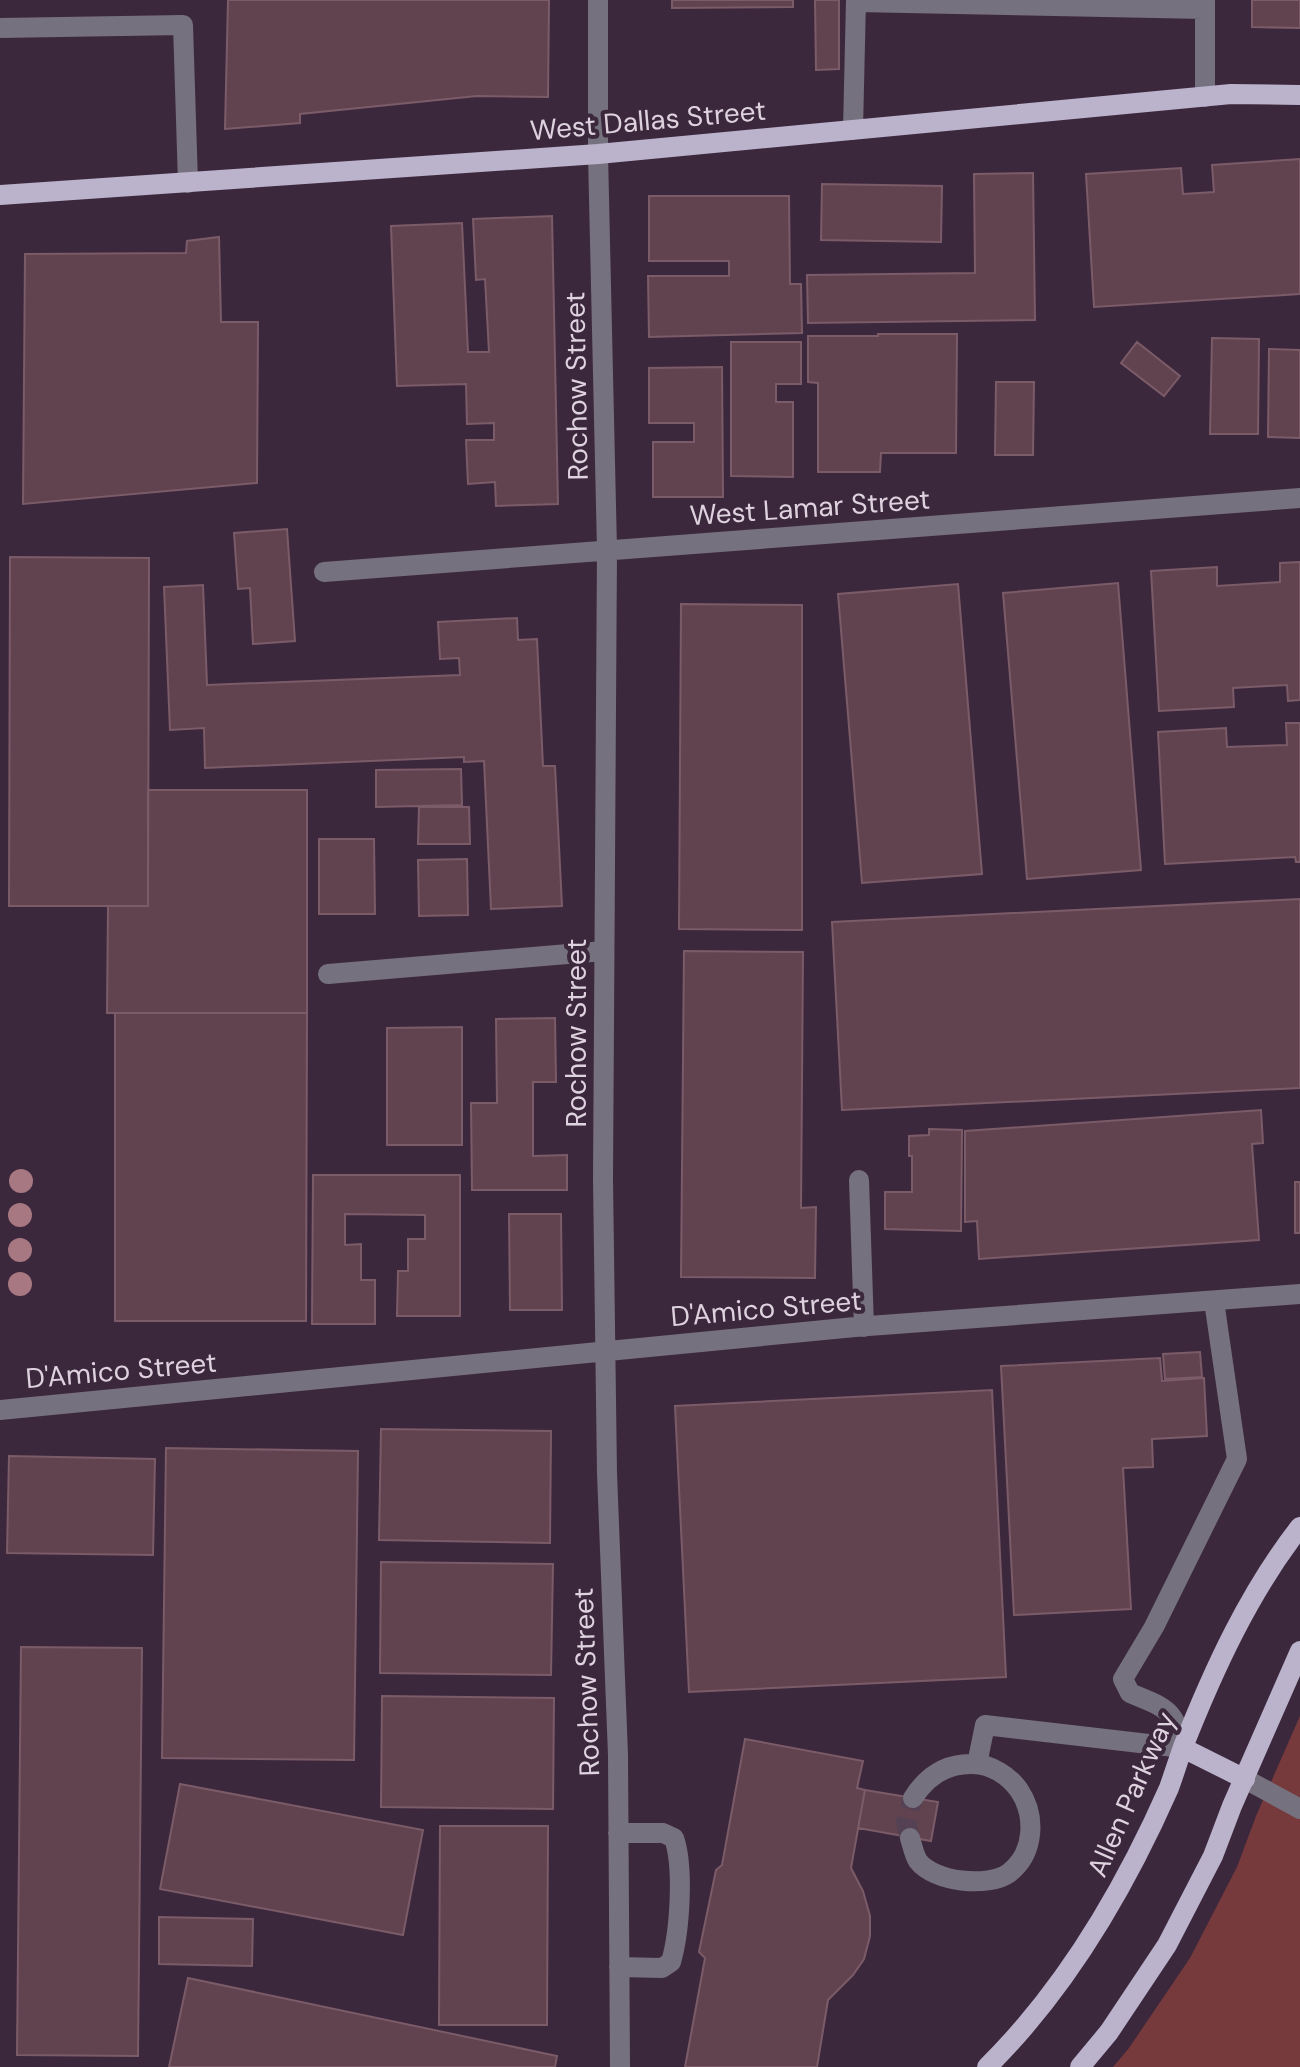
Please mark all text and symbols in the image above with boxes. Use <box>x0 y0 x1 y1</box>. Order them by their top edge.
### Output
street label: West Dallas Street <box>529 92 767 149</box>
street label: Rochow Street <box>556 291 597 481</box>
street label: West Lamar Street <box>689 481 931 534</box>
street label: Rochow Street <box>558 939 595 1127</box>
street label: D'Amico Street <box>669 1282 863 1335</box>
street label: D'Amico Street <box>24 1344 218 1397</box>
street label: Rochow Street <box>565 1587 608 1777</box>
street label: Allen Parkway <box>1079 1706 1184 1883</box>

